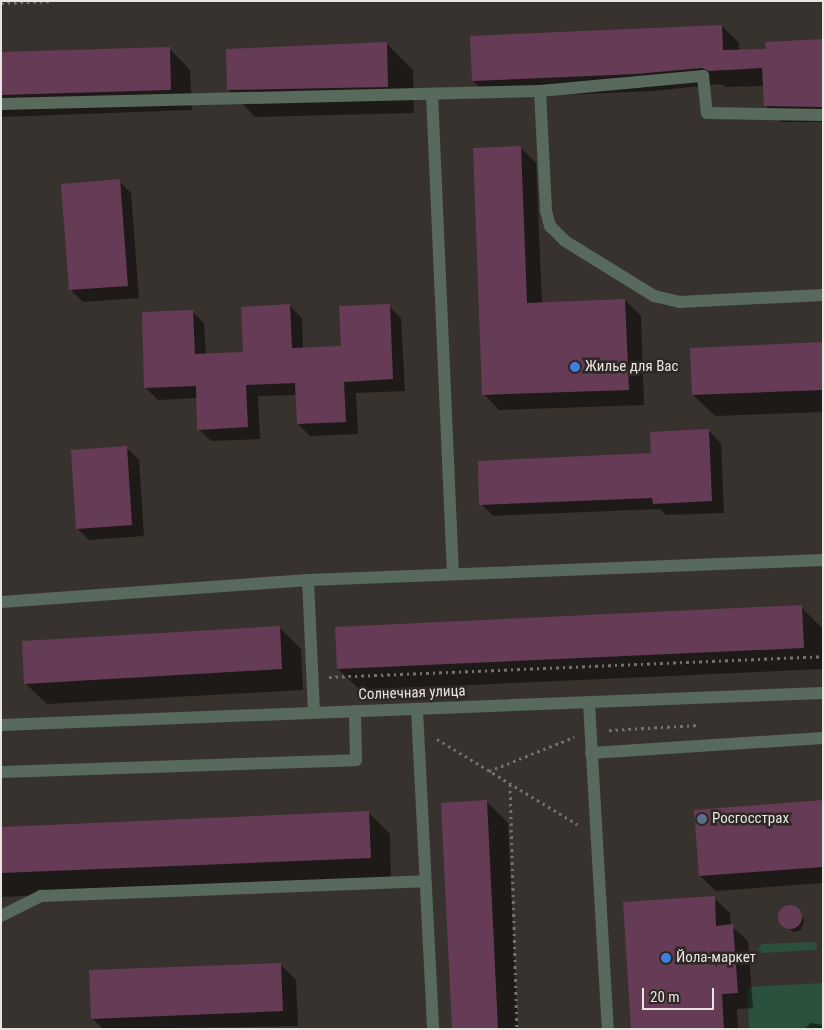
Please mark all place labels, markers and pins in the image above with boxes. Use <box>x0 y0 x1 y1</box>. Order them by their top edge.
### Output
place label: Жилье для Вас <box>585 358 678 376</box>
marker: Жилье для Вас <box>569 361 581 373</box>
place label: Росгосстрах <box>712 810 789 828</box>
marker: Росгосстрах <box>696 813 708 825</box>
place label: Йола-маркет <box>676 949 756 967</box>
marker: Йола-маркет <box>660 952 672 964</box>

